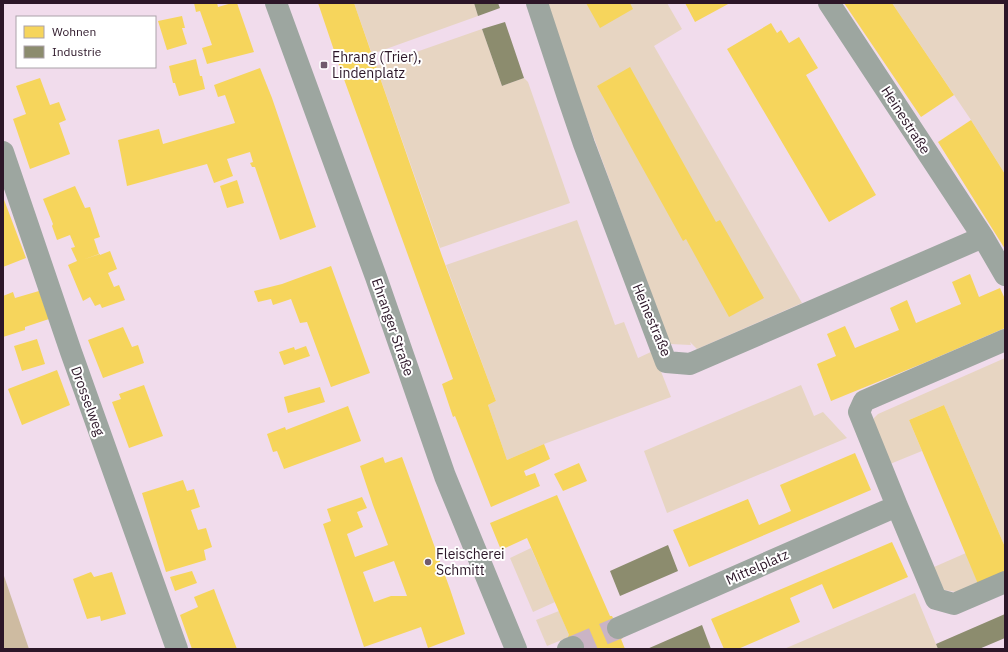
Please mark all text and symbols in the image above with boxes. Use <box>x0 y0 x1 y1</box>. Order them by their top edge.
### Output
legend <box>16 16 156 68</box>
text: Wohnen <box>52 24 96 39</box>
text: Industrie <box>52 44 102 59</box>
place label: Ehrang (Trier), Lindenplatz <box>332 48 422 82</box>
marker: Ehrang (Trier), Lindenplatz <box>319 60 329 70</box>
street label: Heinestraße <box>877 83 935 158</box>
street label: Ehranger Straße <box>368 276 418 379</box>
street label: Heinestraße <box>629 281 676 360</box>
street label: Drosselweg <box>67 364 109 439</box>
place label: Fleischerei Schmitt <box>436 545 505 579</box>
street label: Mittelplatz <box>723 545 792 589</box>
marker: Fleischerei Schmitt <box>423 557 433 567</box>

